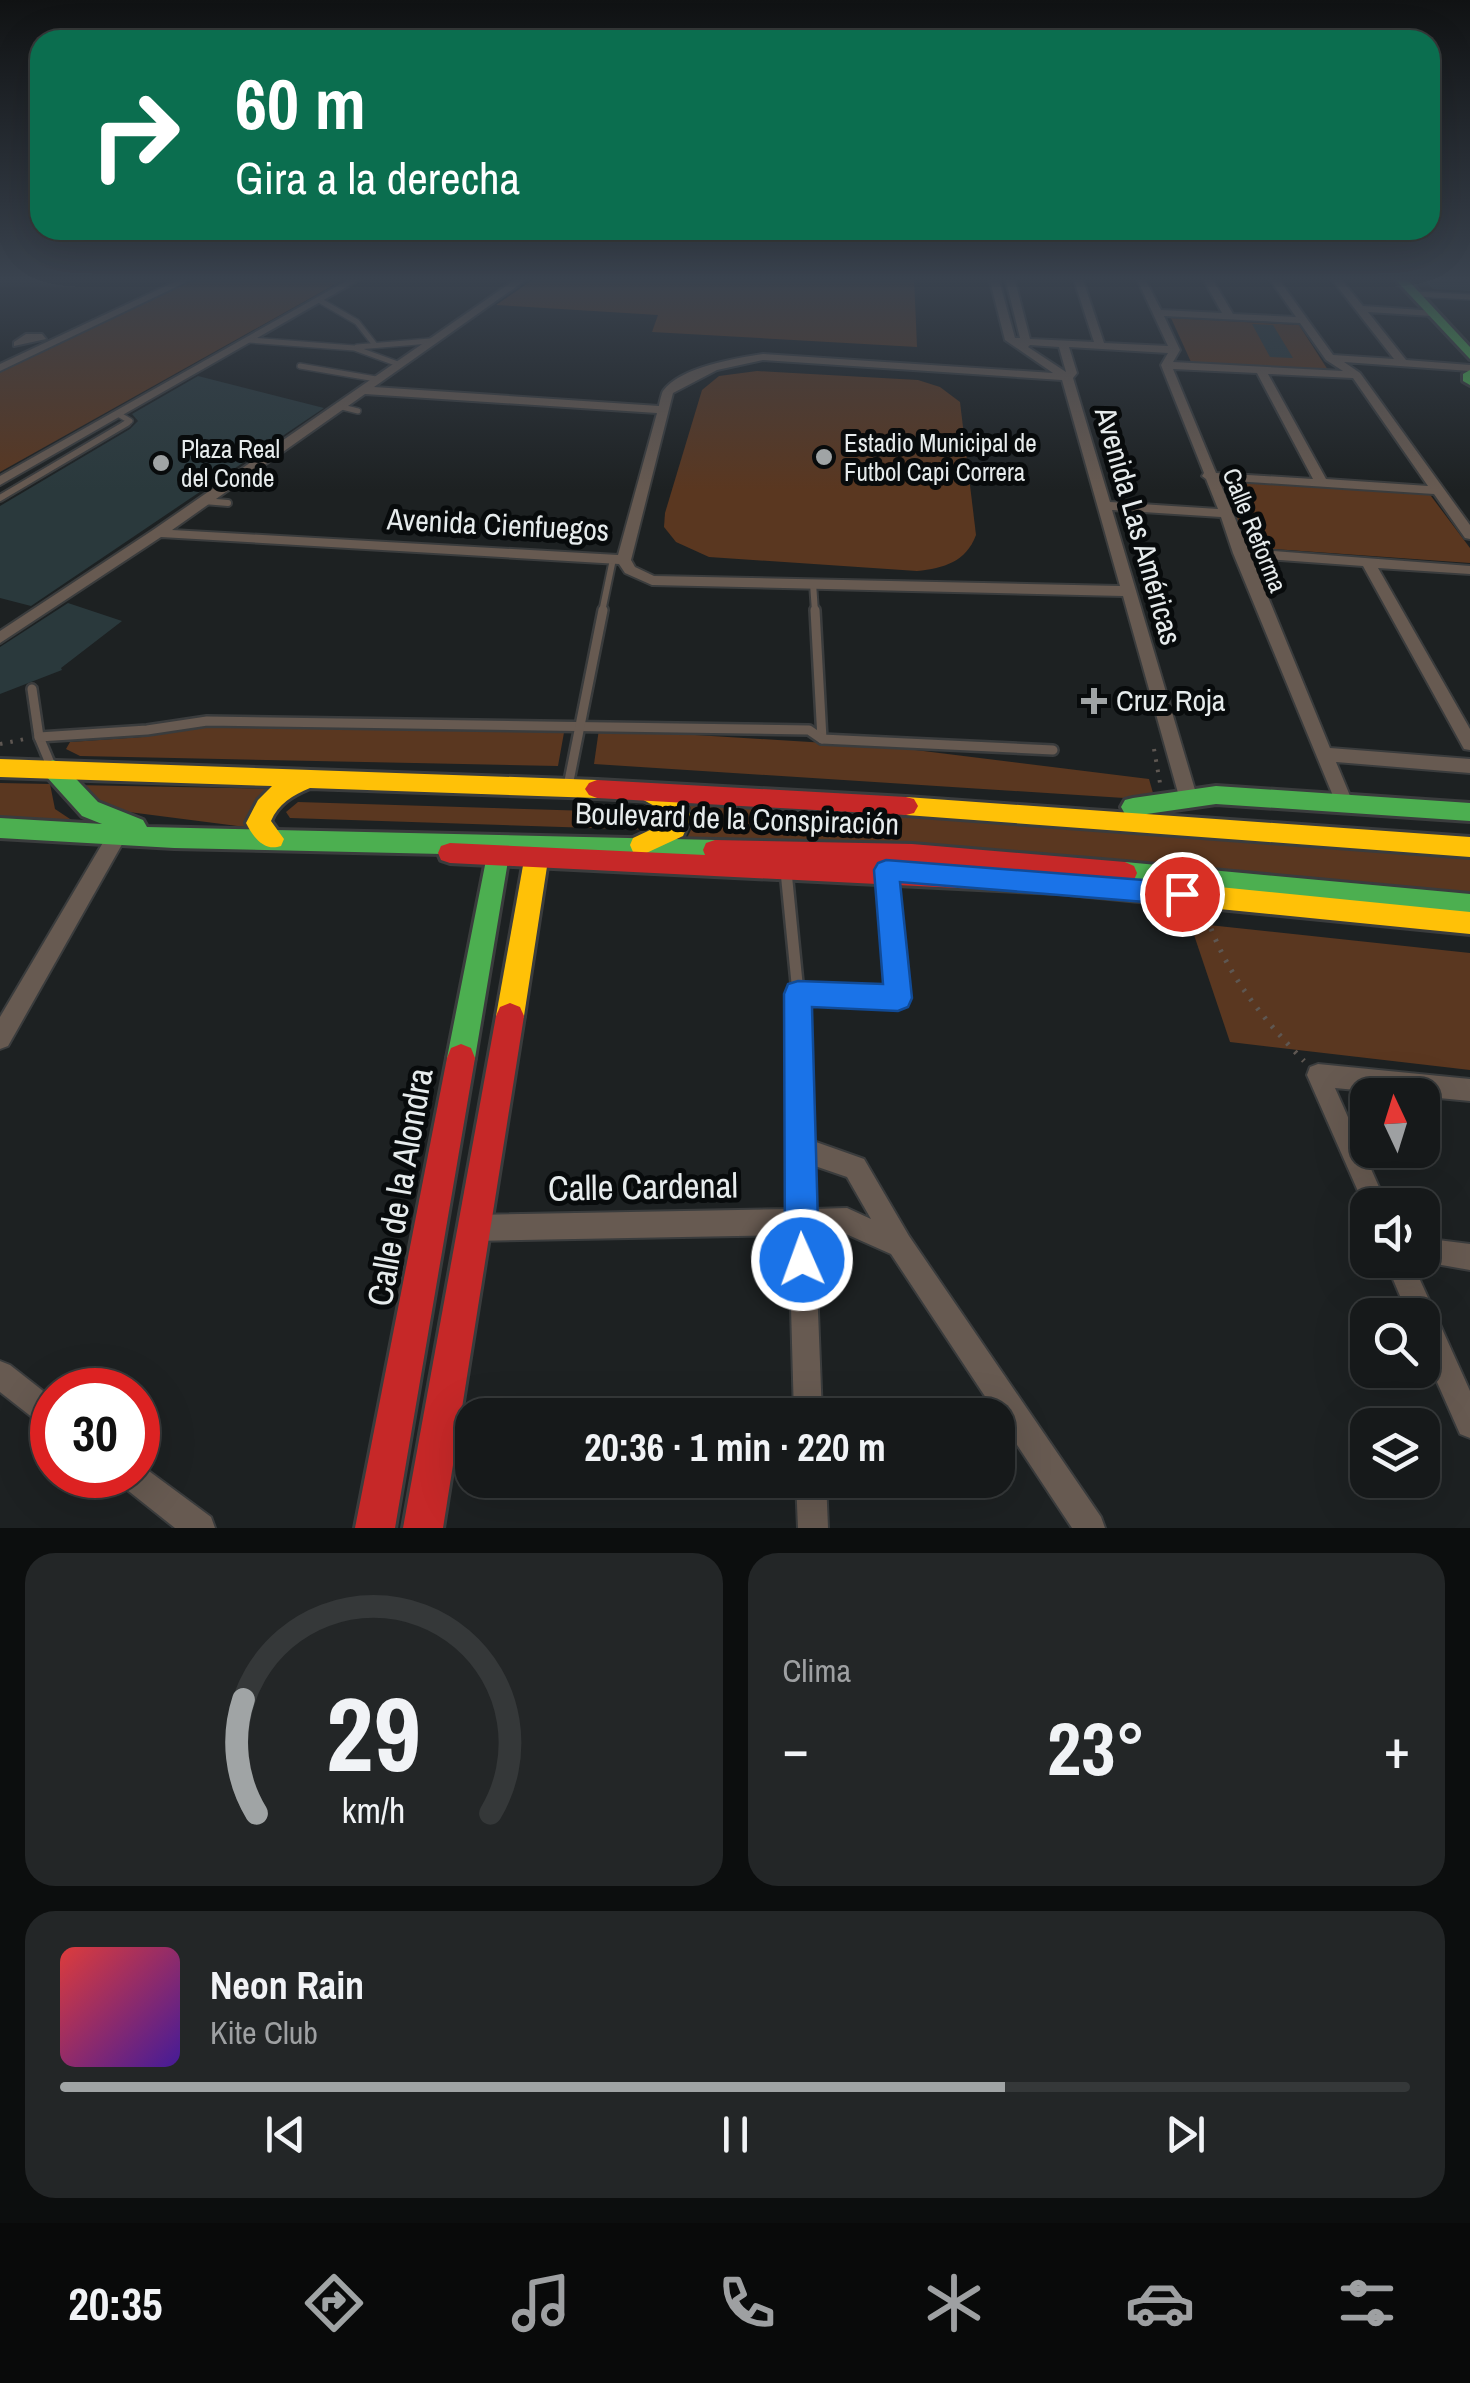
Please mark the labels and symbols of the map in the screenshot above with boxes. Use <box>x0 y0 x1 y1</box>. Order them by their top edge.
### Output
street label: Avenida Las Américas <box>1086 401 1192 649</box>
place label: Estadio Municipal de Futbol Capi Correra <box>844 426 1037 489</box>
place label: Plaza Real del Conde <box>181 432 280 495</box>
marker: Estadio Municipal de Futbol Capi Correra <box>813 446 835 468</box>
marker: Plaza Real del Conde <box>150 452 172 474</box>
street label: Calle Reforma <box>1215 463 1296 598</box>
street label: Avenida Cienfuegos <box>385 498 610 550</box>
place label: Cruz Roja <box>1116 680 1226 720</box>
marker: Cruz Roja <box>1081 688 1107 714</box>
street label: Boulevard de la Conspiración <box>574 792 900 844</box>
pin <box>1140 852 1225 937</box>
street label: Calle de la Alondra <box>355 1064 444 1310</box>
north arrow <box>1350 1078 1440 1168</box>
street label: Calle Cardenal <box>548 1161 738 1212</box>
position arrow <box>750 1208 854 1312</box>
speed limit sign: 30 <box>30 1368 160 1498</box>

